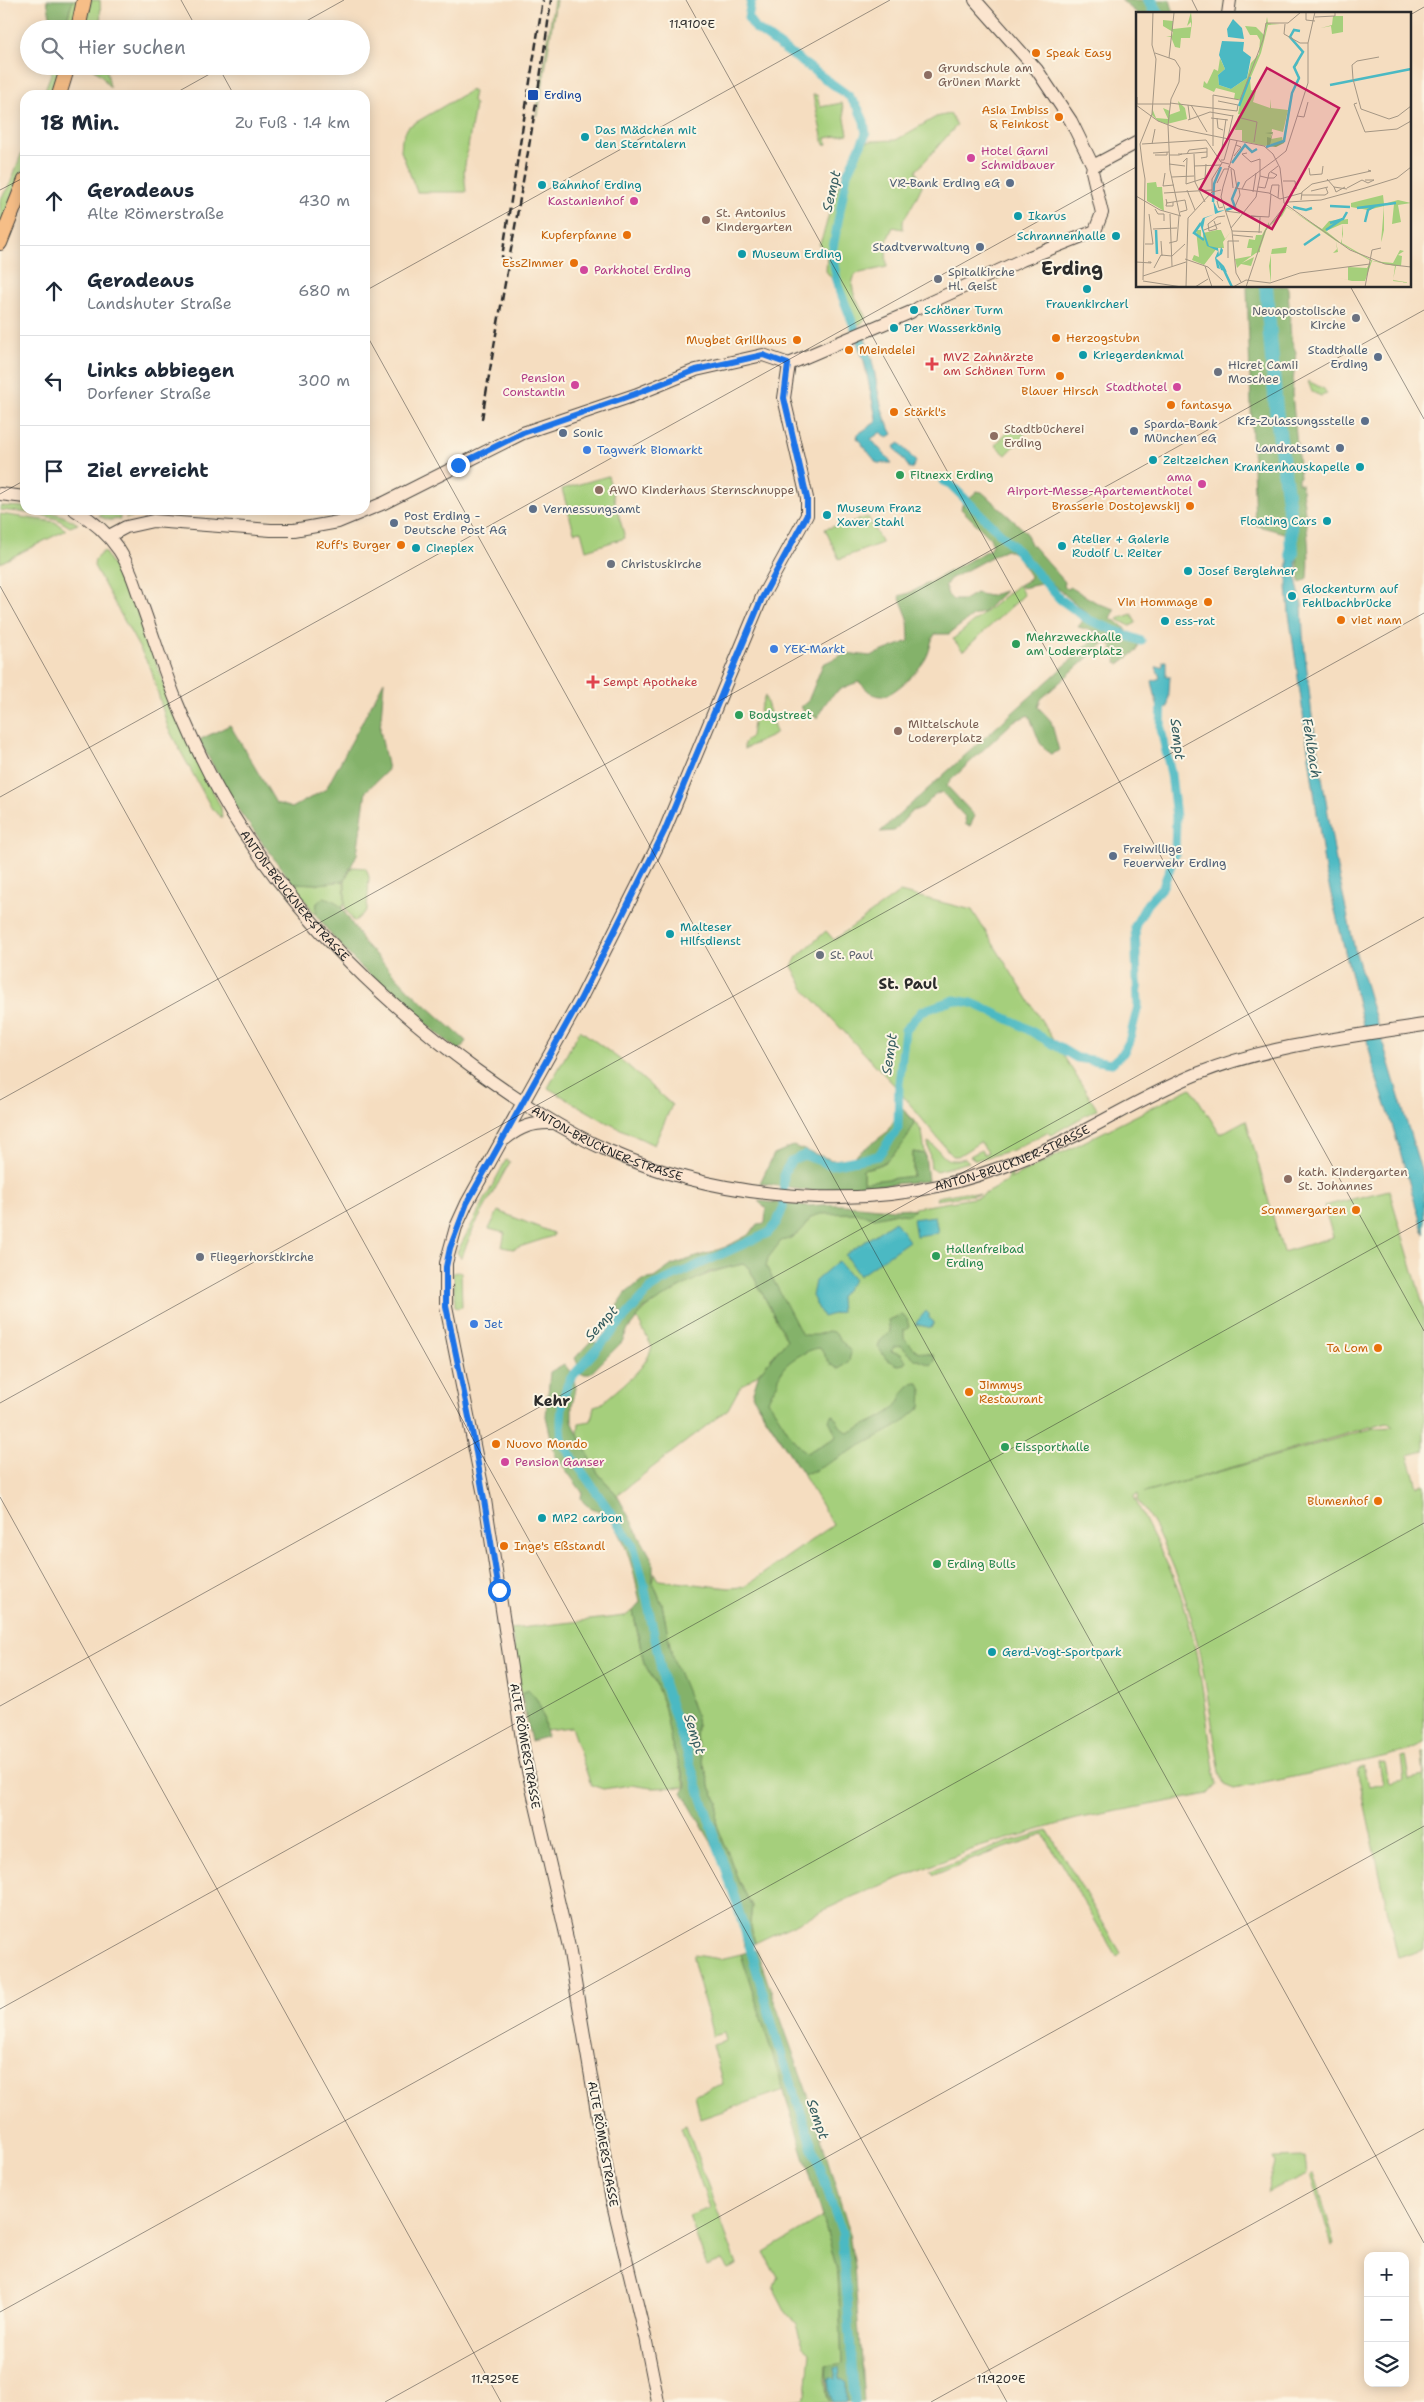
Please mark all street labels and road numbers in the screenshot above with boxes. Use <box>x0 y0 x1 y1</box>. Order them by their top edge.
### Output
street label: ANTON-BRUCKNER-STRASSE <box>236 827 353 965</box>
street label: ANTON-BRUCKNER-STRASSE <box>528 1102 684 1185</box>
street label: ANTON-BRUCKNER-STRASSE <box>933 1121 1092 1195</box>
street label: ALTE RÖMERSTRASSE <box>506 1682 544 1810</box>
street label: ALTE RÖMERSTRASSE <box>584 2080 622 2208</box>

